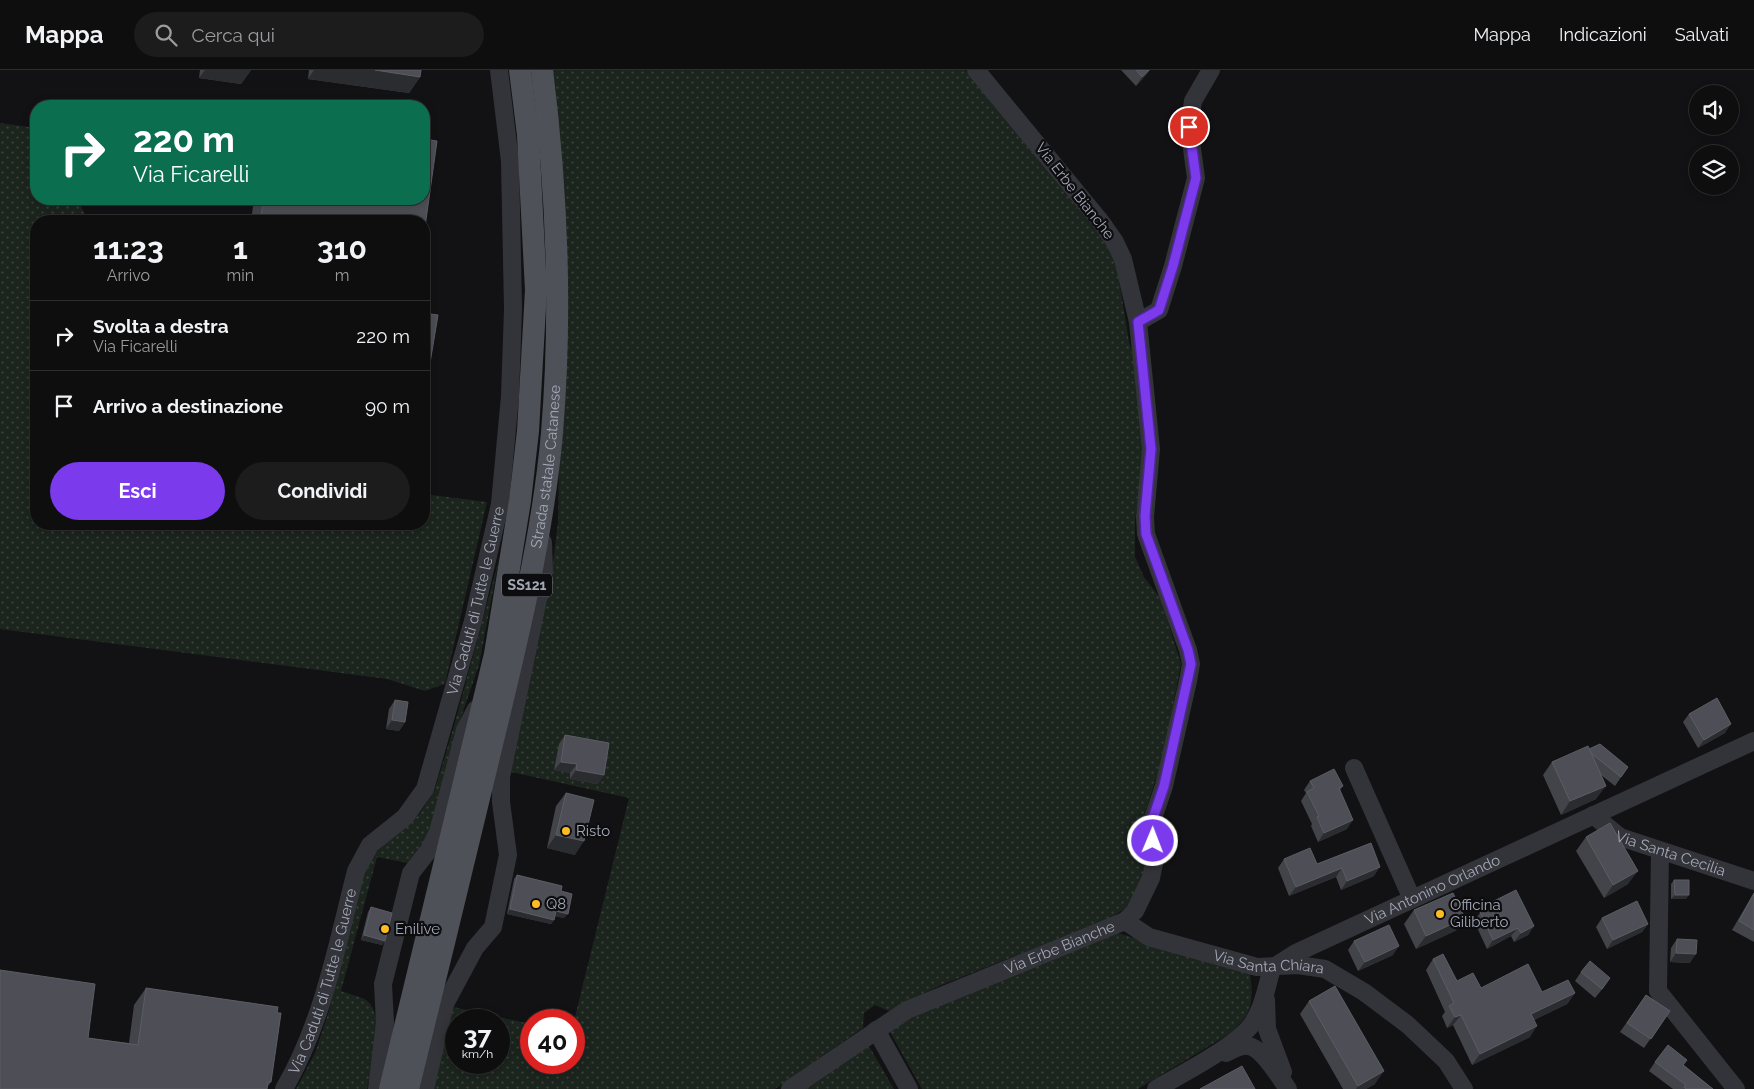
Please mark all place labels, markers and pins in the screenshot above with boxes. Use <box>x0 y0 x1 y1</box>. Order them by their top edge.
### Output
pin <box>1168 106 1210 148</box>
place label: Risto <box>576 822 610 840</box>
marker: Risto <box>560 825 572 837</box>
place label: Q8 <box>546 895 566 913</box>
place label: Officina Giliberto <box>1450 896 1509 931</box>
marker: Q8 <box>530 898 542 910</box>
marker: Officina Giliberto <box>1434 908 1446 920</box>
place label: Enilive <box>395 920 440 938</box>
marker: Enilive <box>379 923 391 935</box>

